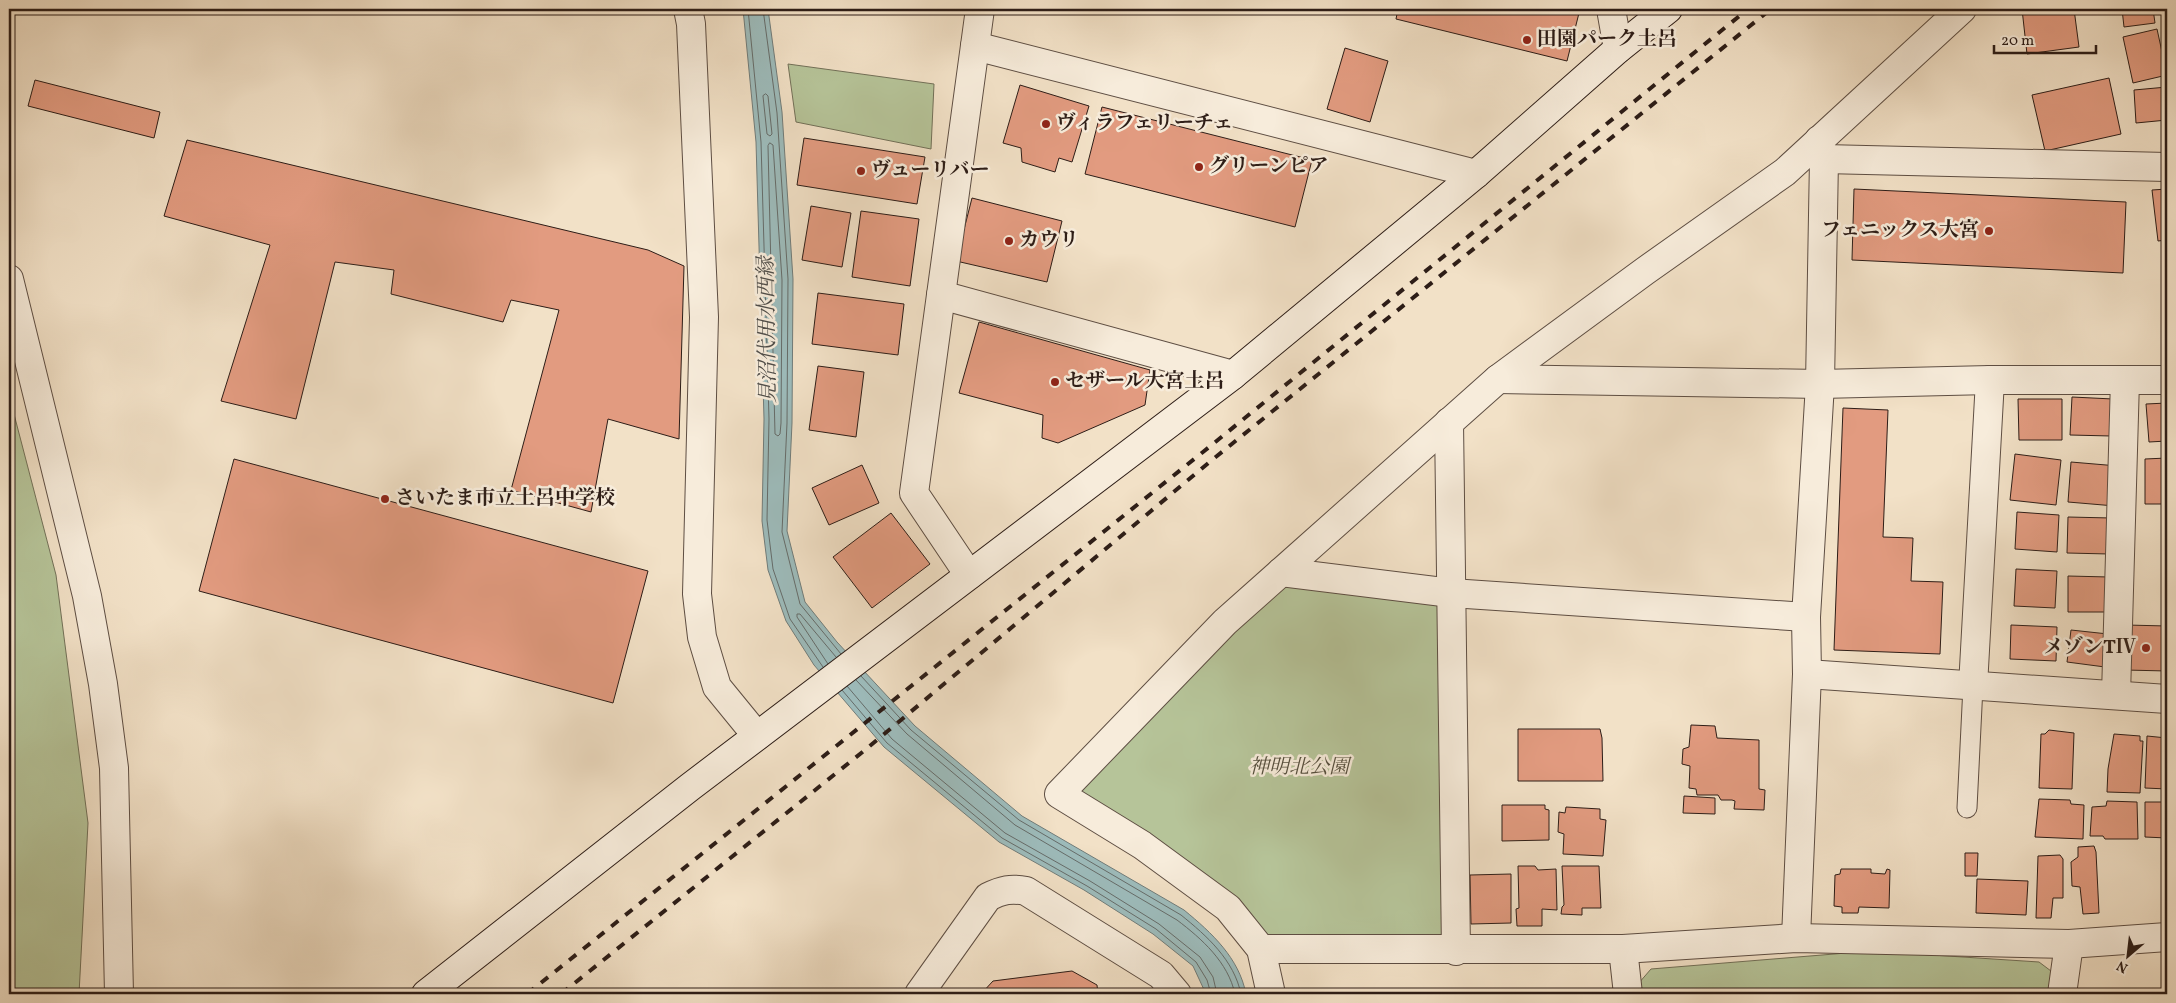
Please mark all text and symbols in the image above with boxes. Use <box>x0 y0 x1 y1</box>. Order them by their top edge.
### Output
scale bar <box>1994 22 2096 54</box>
place label: 田園パーク土呂 <box>1537 26 1677 54</box>
text: 20 m <box>2001 31 2034 52</box>
marker: 田園パーク土呂 <box>1521 34 1533 46</box>
place label: ヴィラフェリーチェ <box>1056 110 1233 138</box>
marker: ヴィラフェリーチェ <box>1040 118 1052 130</box>
place label: グリーンピア <box>1209 153 1329 181</box>
place label: ヴューリバー <box>871 157 990 185</box>
marker: グリーンピア <box>1193 161 1205 173</box>
marker: ヴューリバー <box>855 165 867 177</box>
place label: フェニックス大宮 <box>1821 217 1979 245</box>
marker: フェニックス大宮 <box>1983 225 1995 237</box>
place label: カウリ <box>1019 227 1079 255</box>
marker: カウリ <box>1003 235 1015 247</box>
water label: 見沼代用水西縁 <box>752 254 784 404</box>
place label: セザール大宮土呂 <box>1065 368 1225 396</box>
marker: セザール大宮土呂 <box>1049 376 1061 388</box>
place label: さいたま市立土呂中学校 <box>395 485 615 513</box>
marker: さいたま市立土呂中学校 <box>379 493 391 505</box>
place label: メゾンTⅣ <box>2044 634 2136 662</box>
marker: メゾンTⅣ <box>2140 642 2152 654</box>
park label: 神明北公園 <box>1249 754 1352 782</box>
north arrow <box>2104 930 2154 980</box>
text: N <box>2114 955 2132 977</box>

